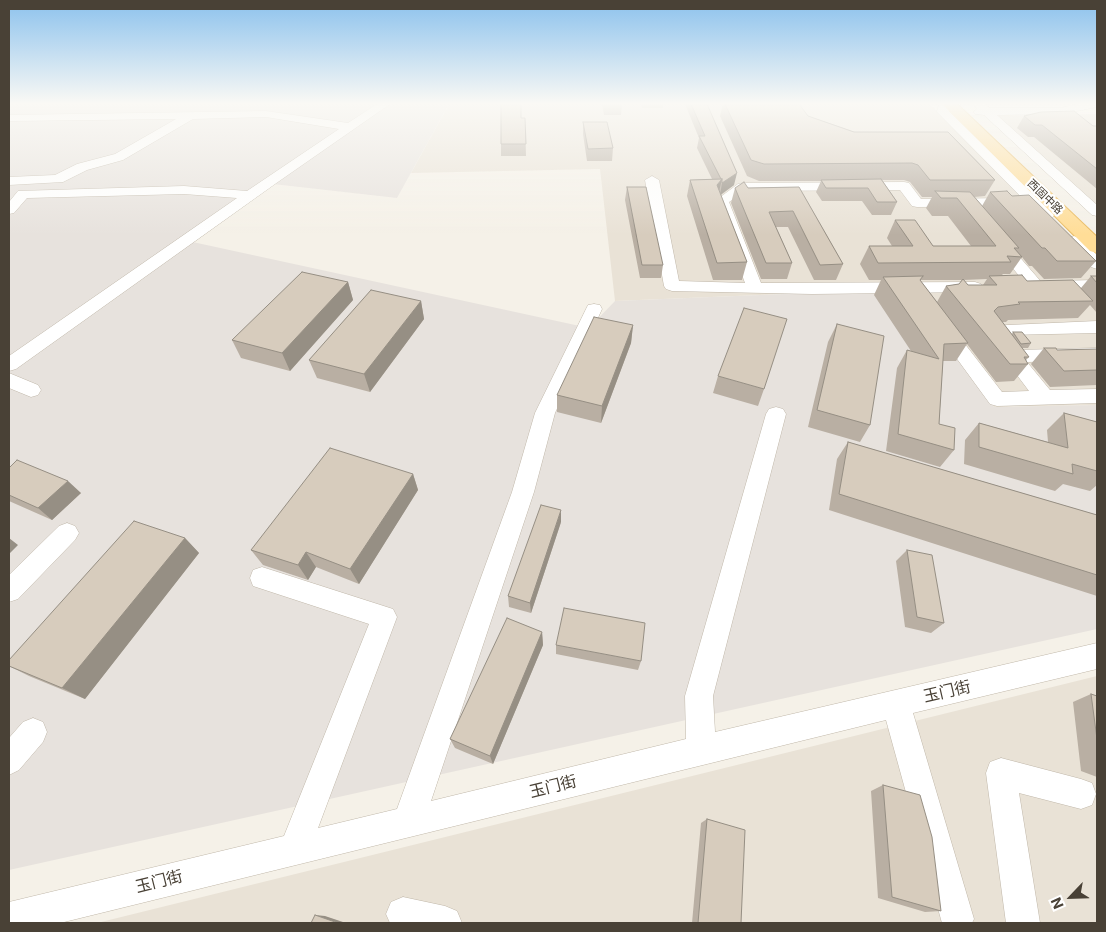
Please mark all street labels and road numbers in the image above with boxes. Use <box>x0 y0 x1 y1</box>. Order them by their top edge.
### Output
street label: 西固中路 <box>1025 177 1065 217</box>
street label: 玉门街 <box>921 677 973 707</box>
street label: 玉门街 <box>527 772 579 802</box>
street label: 玉门街 <box>133 867 185 897</box>

